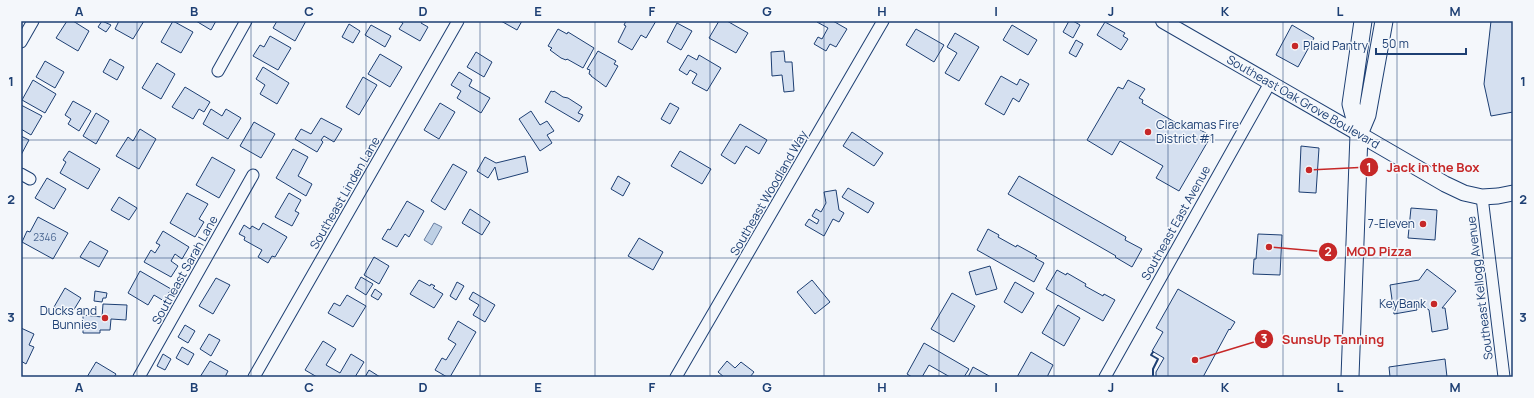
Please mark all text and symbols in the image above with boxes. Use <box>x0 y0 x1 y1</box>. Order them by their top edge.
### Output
text: A <box>75 2 84 20</box>
text: B <box>190 2 198 20</box>
text: C <box>304 2 314 20</box>
text: D <box>418 2 428 20</box>
text: E <box>534 2 542 20</box>
text: F <box>649 2 656 20</box>
text: G <box>762 2 772 20</box>
text: H <box>877 2 887 20</box>
text: I <box>994 2 998 20</box>
text: J <box>1108 2 1114 20</box>
text: K <box>1221 2 1230 20</box>
text: L <box>1337 2 1344 20</box>
text: M <box>1449 2 1461 20</box>
scale bar <box>1376 30 1466 56</box>
text: 50 m <box>1382 35 1409 52</box>
place label: Plaid Pantry <box>1303 37 1369 54</box>
marker: Plaid Pantry <box>1290 41 1300 51</box>
street label: Southeast Oak Grove Boulevard <box>1224 51 1383 152</box>
text: 1 <box>8 72 14 90</box>
text: 1 <box>1520 72 1526 90</box>
place label: Clackamas Fire District #1 <box>1156 116 1239 147</box>
street label: Southeast Woodland Way <box>726 127 812 258</box>
marker: Clackamas Fire District #1 <box>1143 127 1153 137</box>
street label: Southeast Linden Lane <box>305 134 384 252</box>
callout: Jack in the Box <box>1359 155 1487 180</box>
text: Jack in the Box <box>1387 158 1480 176</box>
text: 1 <box>1366 159 1372 176</box>
street label: Southeast East Avenue <box>1137 162 1214 283</box>
text: 2 <box>7 190 15 208</box>
text: 2 <box>1519 190 1527 208</box>
street label: Southeast Sarah Lane <box>148 212 222 327</box>
place label: 7-Eleven <box>1368 215 1415 232</box>
street label: Southeast Kellogg Avenue <box>1462 215 1497 361</box>
marker: 7-Eleven <box>1418 219 1428 229</box>
house number: 2346 <box>33 230 57 244</box>
callout: MOD Pizza <box>1318 239 1419 264</box>
text: MOD Pizza <box>1346 242 1412 260</box>
text: 2 <box>1324 243 1332 260</box>
place label: KeyBank <box>1379 295 1427 312</box>
marker: KeyBank <box>1429 299 1439 309</box>
place label: Ducks and Bunnies <box>40 302 97 333</box>
text: 3 <box>7 308 15 326</box>
text: 3 <box>1519 308 1527 326</box>
marker: Ducks and Bunnies <box>100 313 110 323</box>
callout: SunsUp Tanning <box>1254 327 1392 352</box>
text: 3 <box>1261 330 1268 347</box>
text: SunsUp Tanning <box>1282 330 1384 348</box>
text: A <box>75 378 84 396</box>
text: B <box>190 378 198 396</box>
text: C <box>304 378 314 396</box>
text: D <box>418 378 428 396</box>
text: E <box>534 378 542 396</box>
text: F <box>649 378 656 396</box>
text: G <box>762 378 772 396</box>
text: H <box>877 378 887 396</box>
text: I <box>994 378 998 396</box>
text: J <box>1108 378 1114 396</box>
text: K <box>1221 378 1230 396</box>
text: L <box>1337 378 1344 396</box>
text: M <box>1449 378 1461 396</box>

